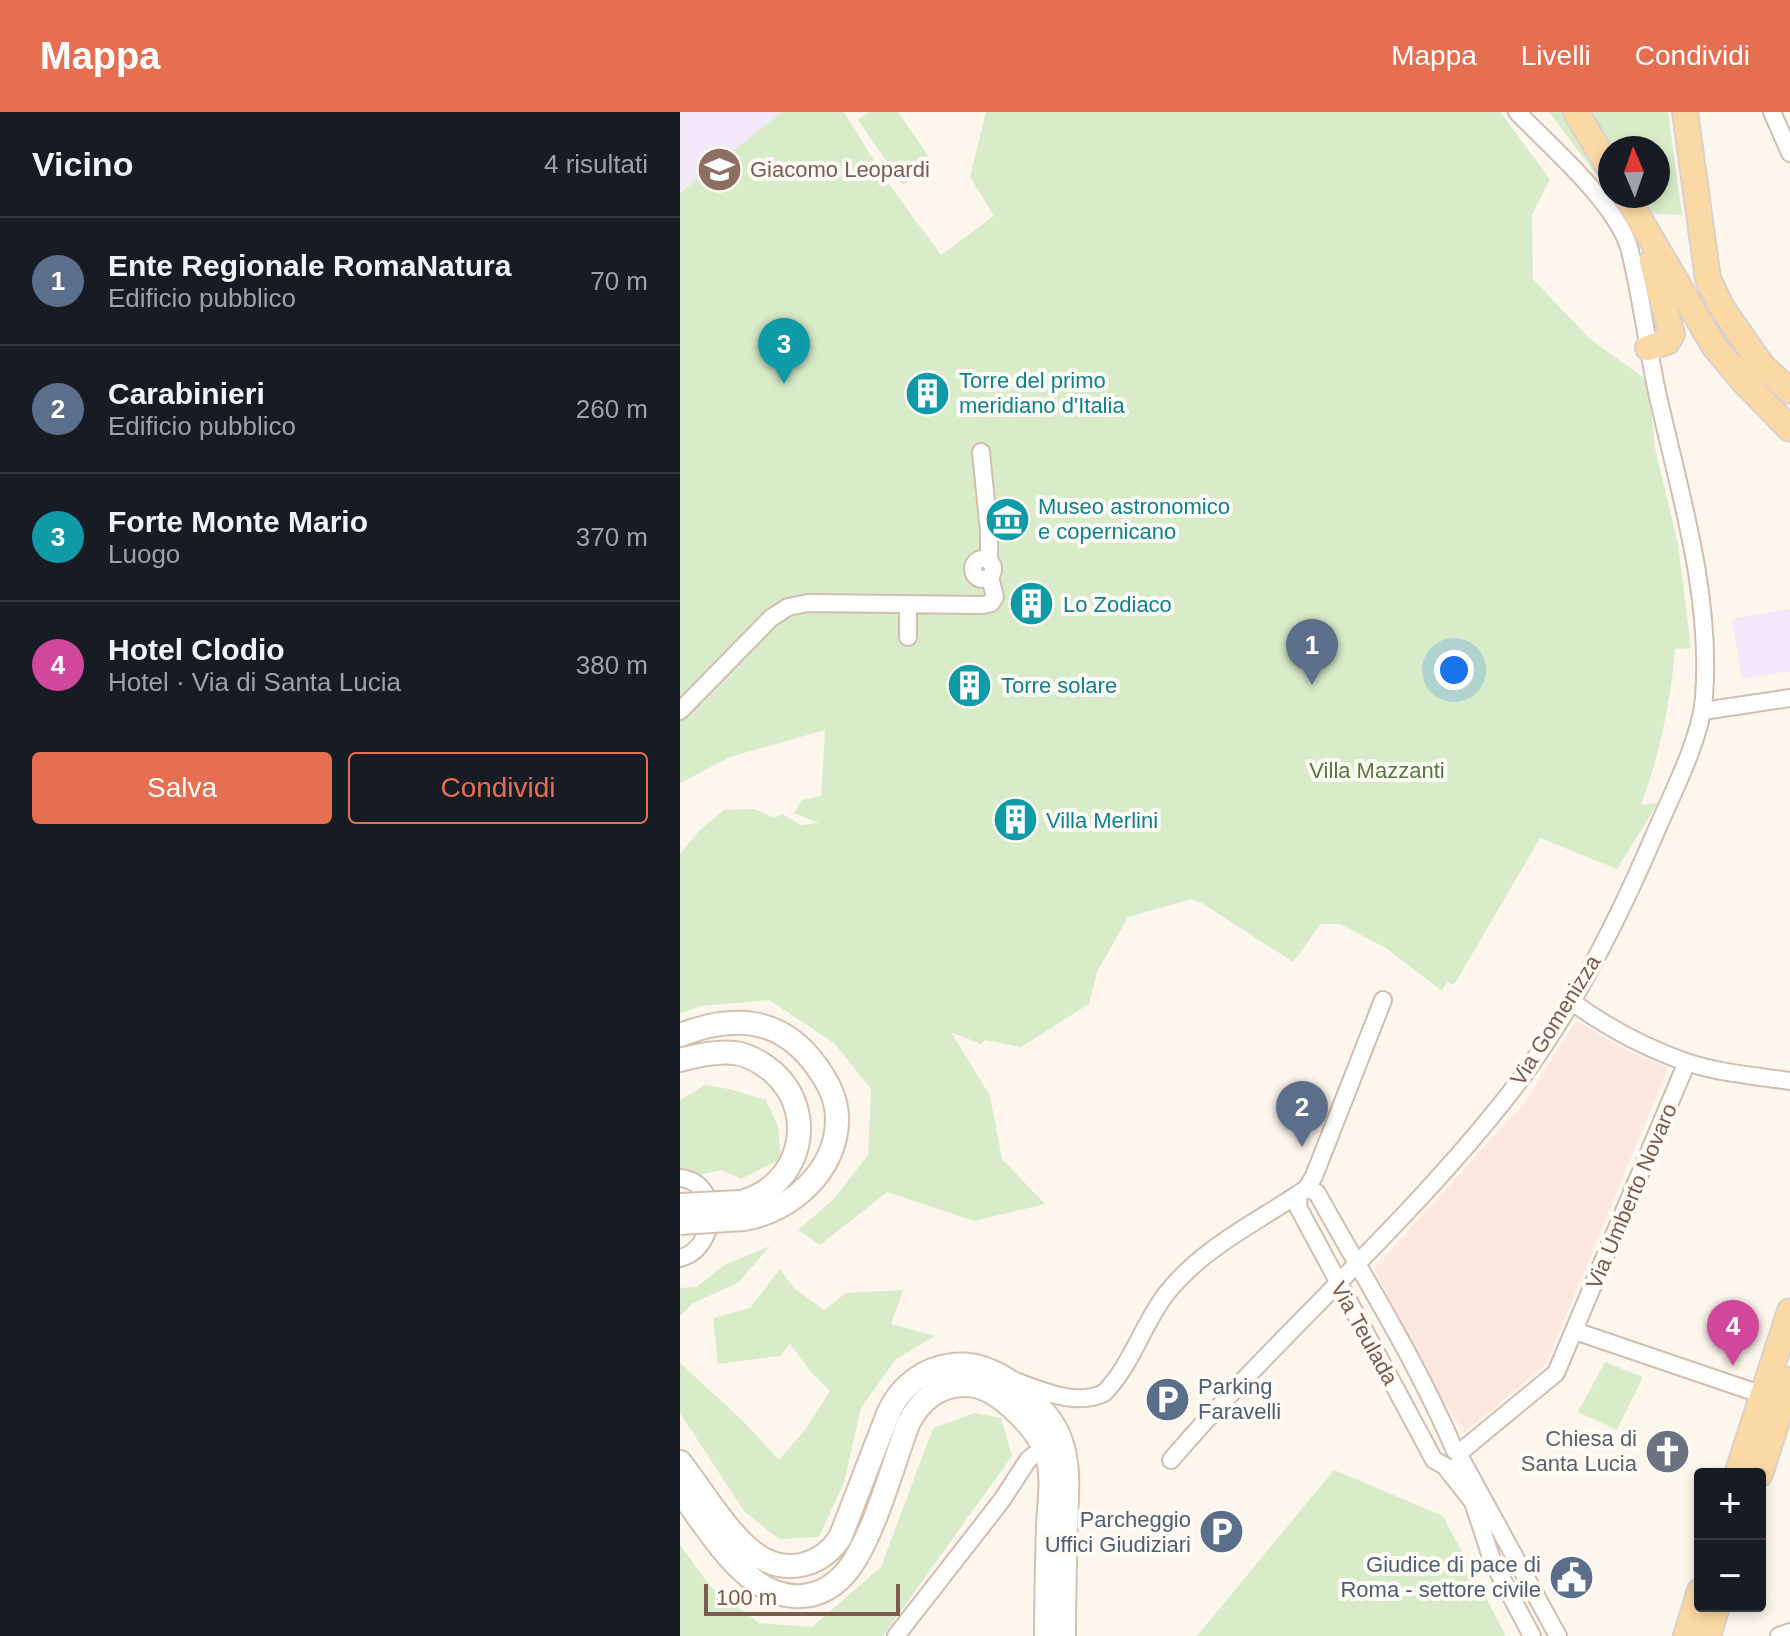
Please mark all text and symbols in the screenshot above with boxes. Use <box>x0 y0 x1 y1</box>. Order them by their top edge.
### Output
text: Mappa <box>40 35 160 77</box>
text: Mappa <box>1391 40 1477 71</box>
text: Livelli <box>1521 40 1591 71</box>
text: Condividi <box>1635 40 1750 71</box>
north arrow <box>1598 136 1670 208</box>
text: Vicino <box>32 145 133 183</box>
school or university icon: Giacomo Leopardi <box>695 145 743 193</box>
text: 4 risultati <box>544 149 648 179</box>
place label: Giacomo Leopardi <box>750 157 930 182</box>
text: Ente Regionale RomaNatura <box>108 249 511 282</box>
text: 1 <box>51 266 65 296</box>
text: 70 m <box>590 266 648 296</box>
text: Edificio pubblico <box>108 283 296 313</box>
pin: 3 <box>758 318 810 384</box>
place label: Torre del primo meridiano d'Italia <box>959 368 1125 418</box>
building icon: Torre del primo meridiano d'Italia <box>904 369 952 417</box>
text: Carabinieri <box>108 377 265 410</box>
text: 2 <box>51 394 65 424</box>
text: 260 m <box>576 394 648 424</box>
text: Edificio pubblico <box>108 411 296 441</box>
place label: Museo astronomico e copernicano <box>1038 494 1230 544</box>
museum icon: Museo astronomico e copernicano <box>983 495 1031 543</box>
text: Forte Monte Mario <box>108 505 368 538</box>
text: 3 <box>51 522 65 552</box>
text: 370 m <box>576 522 648 552</box>
text: Luogo <box>108 539 180 569</box>
building icon: Lo Zodiaco <box>1008 580 1056 628</box>
place label: Lo Zodiaco <box>1063 592 1172 617</box>
pin: 1 <box>1286 619 1338 685</box>
text: Hotel Clodio <box>108 633 285 666</box>
text: 4 <box>51 650 65 680</box>
text: 380 m <box>576 650 648 680</box>
your location <box>1434 650 1474 690</box>
building icon: Torre solare <box>946 661 994 709</box>
text: Hotel · Via di Santa Lucia <box>108 667 401 697</box>
place label: Torre solare <box>1001 673 1117 698</box>
button: Salva <box>32 752 332 824</box>
button: Condividi <box>348 752 648 824</box>
park label: Villa Mazzanti <box>1309 758 1445 783</box>
building icon: Villa Merlini <box>991 796 1039 844</box>
place label: Villa Merlini <box>1046 808 1158 833</box>
street label: Via Gomenizza <box>1505 950 1606 1090</box>
pin: 2 <box>1276 1081 1328 1147</box>
street label: Via Umberto Novaro <box>1581 1100 1682 1293</box>
street label: Via Teulada <box>1326 1277 1404 1390</box>
pin: 4 <box>1707 1300 1759 1366</box>
place label: Parking Faravelli <box>1198 1374 1281 1424</box>
parking icon: Parking Faravelli <box>1143 1375 1191 1423</box>
place label: Chiesa di Santa Lucia <box>1521 1426 1638 1476</box>
church icon: Chiesa di Santa Lucia <box>1644 1427 1692 1475</box>
map controls <box>1694 1468 1766 1612</box>
button: + <box>1694 1468 1766 1540</box>
place label: Parcheggio Uffici Giudiziari <box>1045 1507 1191 1557</box>
parking icon: Parcheggio Uffici Giudiziari <box>1198 1508 1246 1556</box>
button: − <box>1694 1540 1766 1612</box>
place label: Giudice di pace di Roma - settore civile <box>1340 1552 1541 1602</box>
public building icon: Giudice di pace di Roma - settore civile <box>1548 1553 1596 1601</box>
scale bar <box>704 1580 900 1616</box>
text: 100 m <box>716 1585 777 1610</box>

